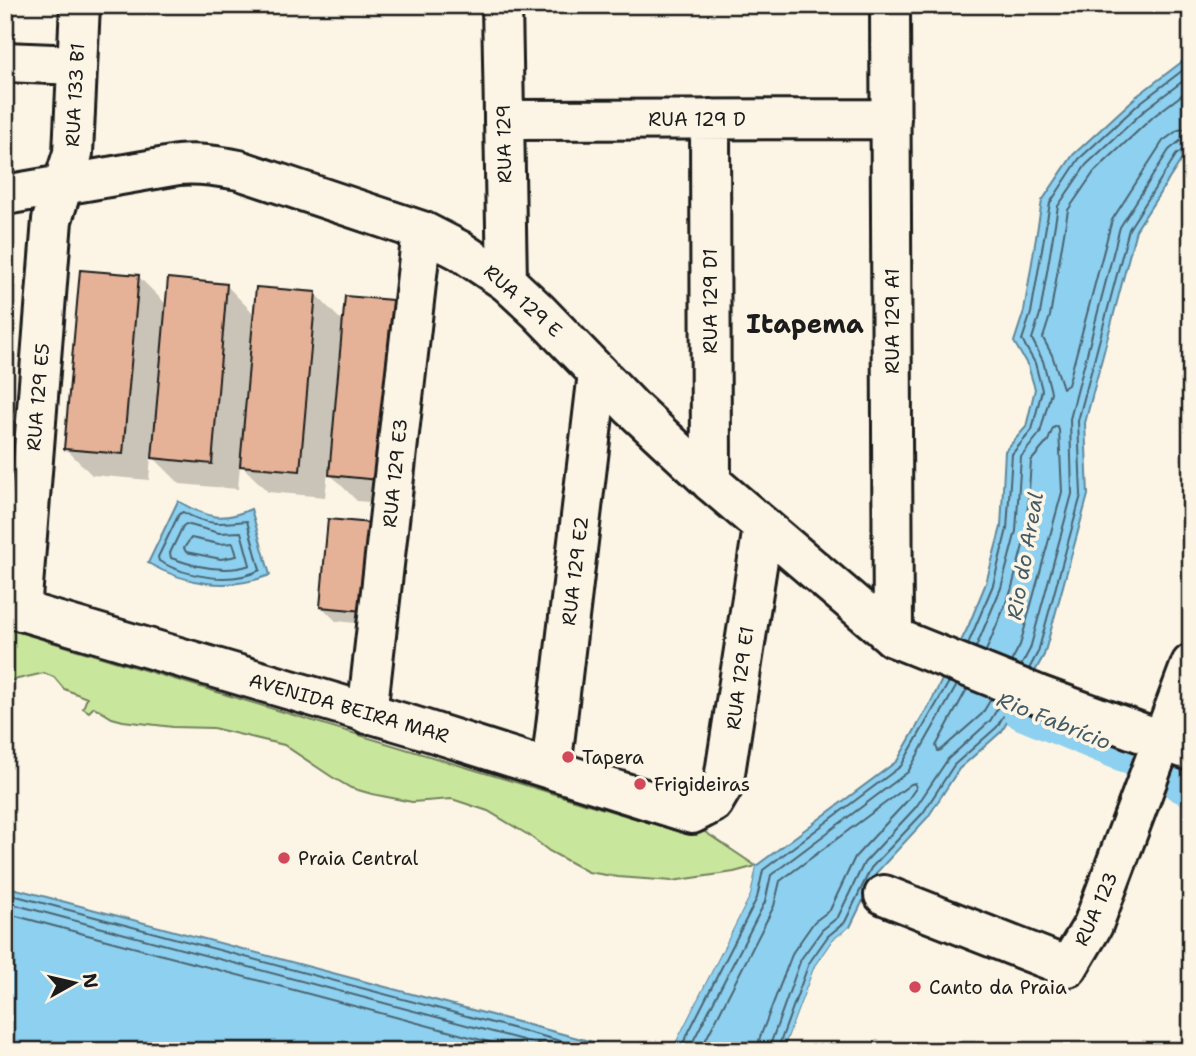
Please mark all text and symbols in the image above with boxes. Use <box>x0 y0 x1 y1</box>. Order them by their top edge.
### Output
street label: RUA 133 B1 <box>60 42 90 148</box>
street label: RUA 129 <box>491 104 517 184</box>
street label: RUA 129 D <box>648 107 746 132</box>
street label: RUA 129 D1 <box>698 248 723 354</box>
street label: RUA 129 E <box>479 259 567 343</box>
street label: RUA 129 A1 <box>880 268 905 374</box>
district label: Itapema <box>746 306 864 341</box>
street label: RUA 129 E5 <box>21 342 55 452</box>
street label: RUA 129 E3 <box>377 417 413 529</box>
water label: Rio do Areal <box>1000 490 1050 622</box>
street label: RUA 129 E2 <box>556 515 594 627</box>
street label: RUA 129 E1 <box>720 625 760 731</box>
street label: AVENIDA BEIRA MAR <box>246 667 452 749</box>
water label: Rio Fabrício <box>993 685 1115 757</box>
place label: Tapera <box>582 745 644 770</box>
marker: Tapera <box>560 749 576 765</box>
place label: Frigideiras <box>654 772 750 797</box>
marker: Frigideiras <box>632 776 648 792</box>
place label: Praia Central <box>298 846 418 871</box>
marker: Praia Central <box>276 850 292 866</box>
street label: RUA 123 <box>1069 868 1123 950</box>
north arrow <box>38 948 108 1018</box>
text: N <box>77 972 104 990</box>
place label: Canto da Praia <box>929 975 1067 1000</box>
marker: Canto da Praia <box>907 979 923 995</box>

